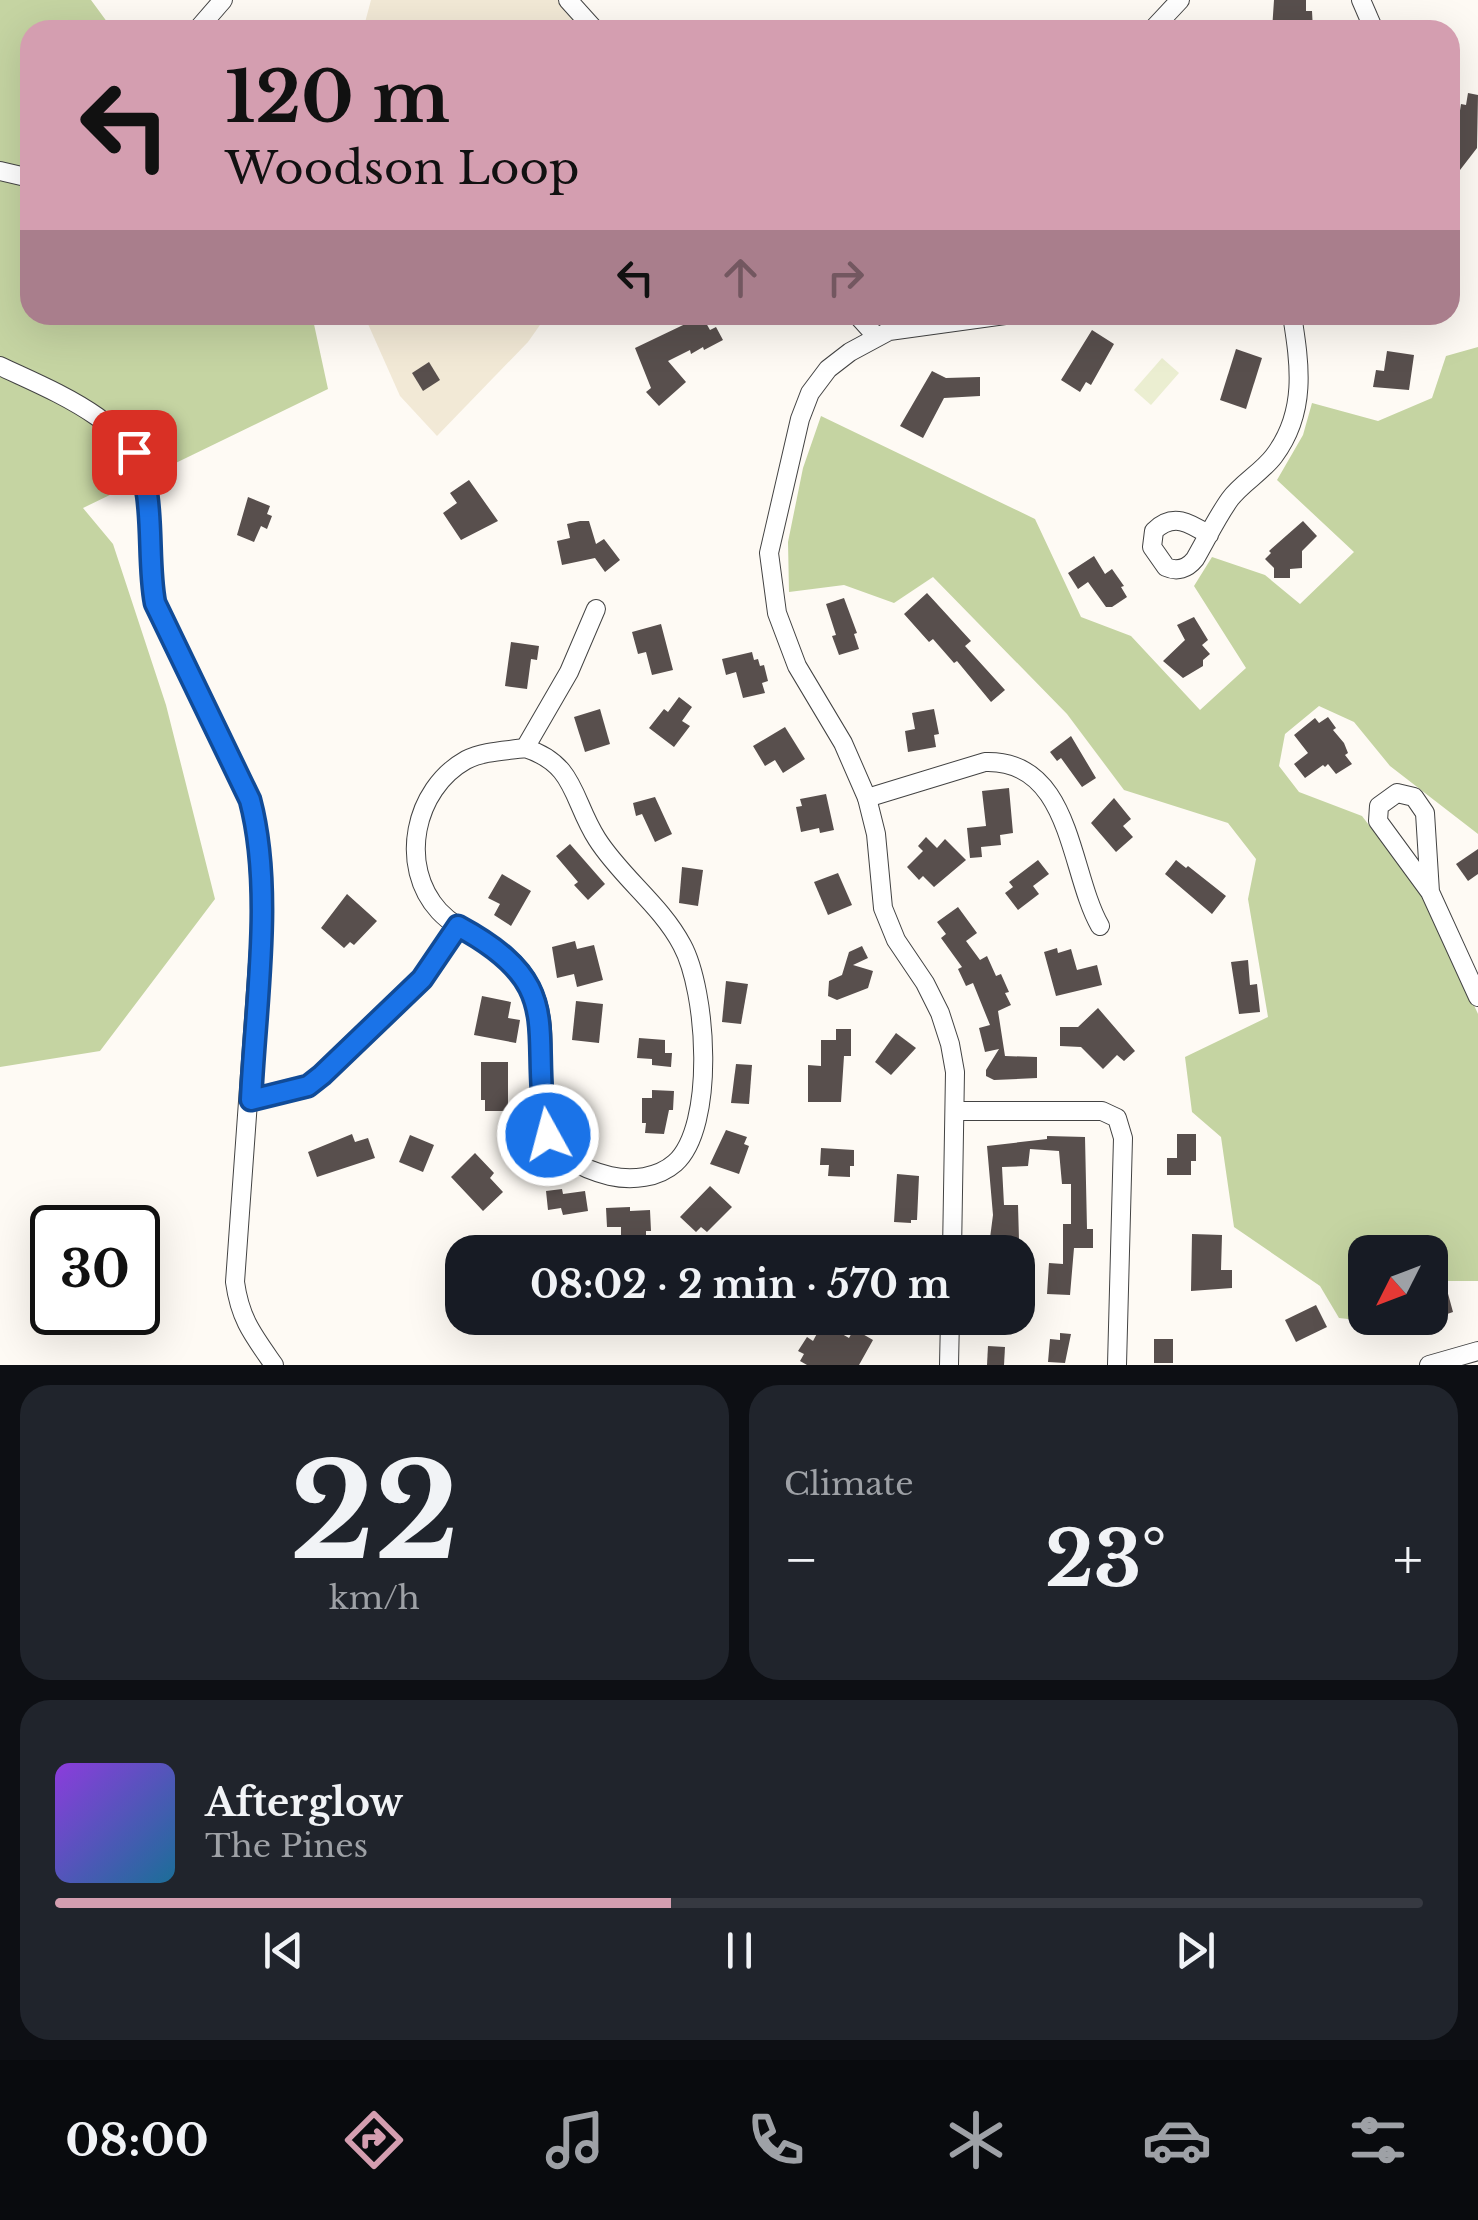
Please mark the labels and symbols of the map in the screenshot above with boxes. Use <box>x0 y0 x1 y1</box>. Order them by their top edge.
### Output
pin <box>92 410 177 495</box>
position arrow <box>496 1083 600 1187</box>
speed limit sign: 30 <box>30 1205 160 1335</box>
north arrow <box>1348 1235 1448 1335</box>

